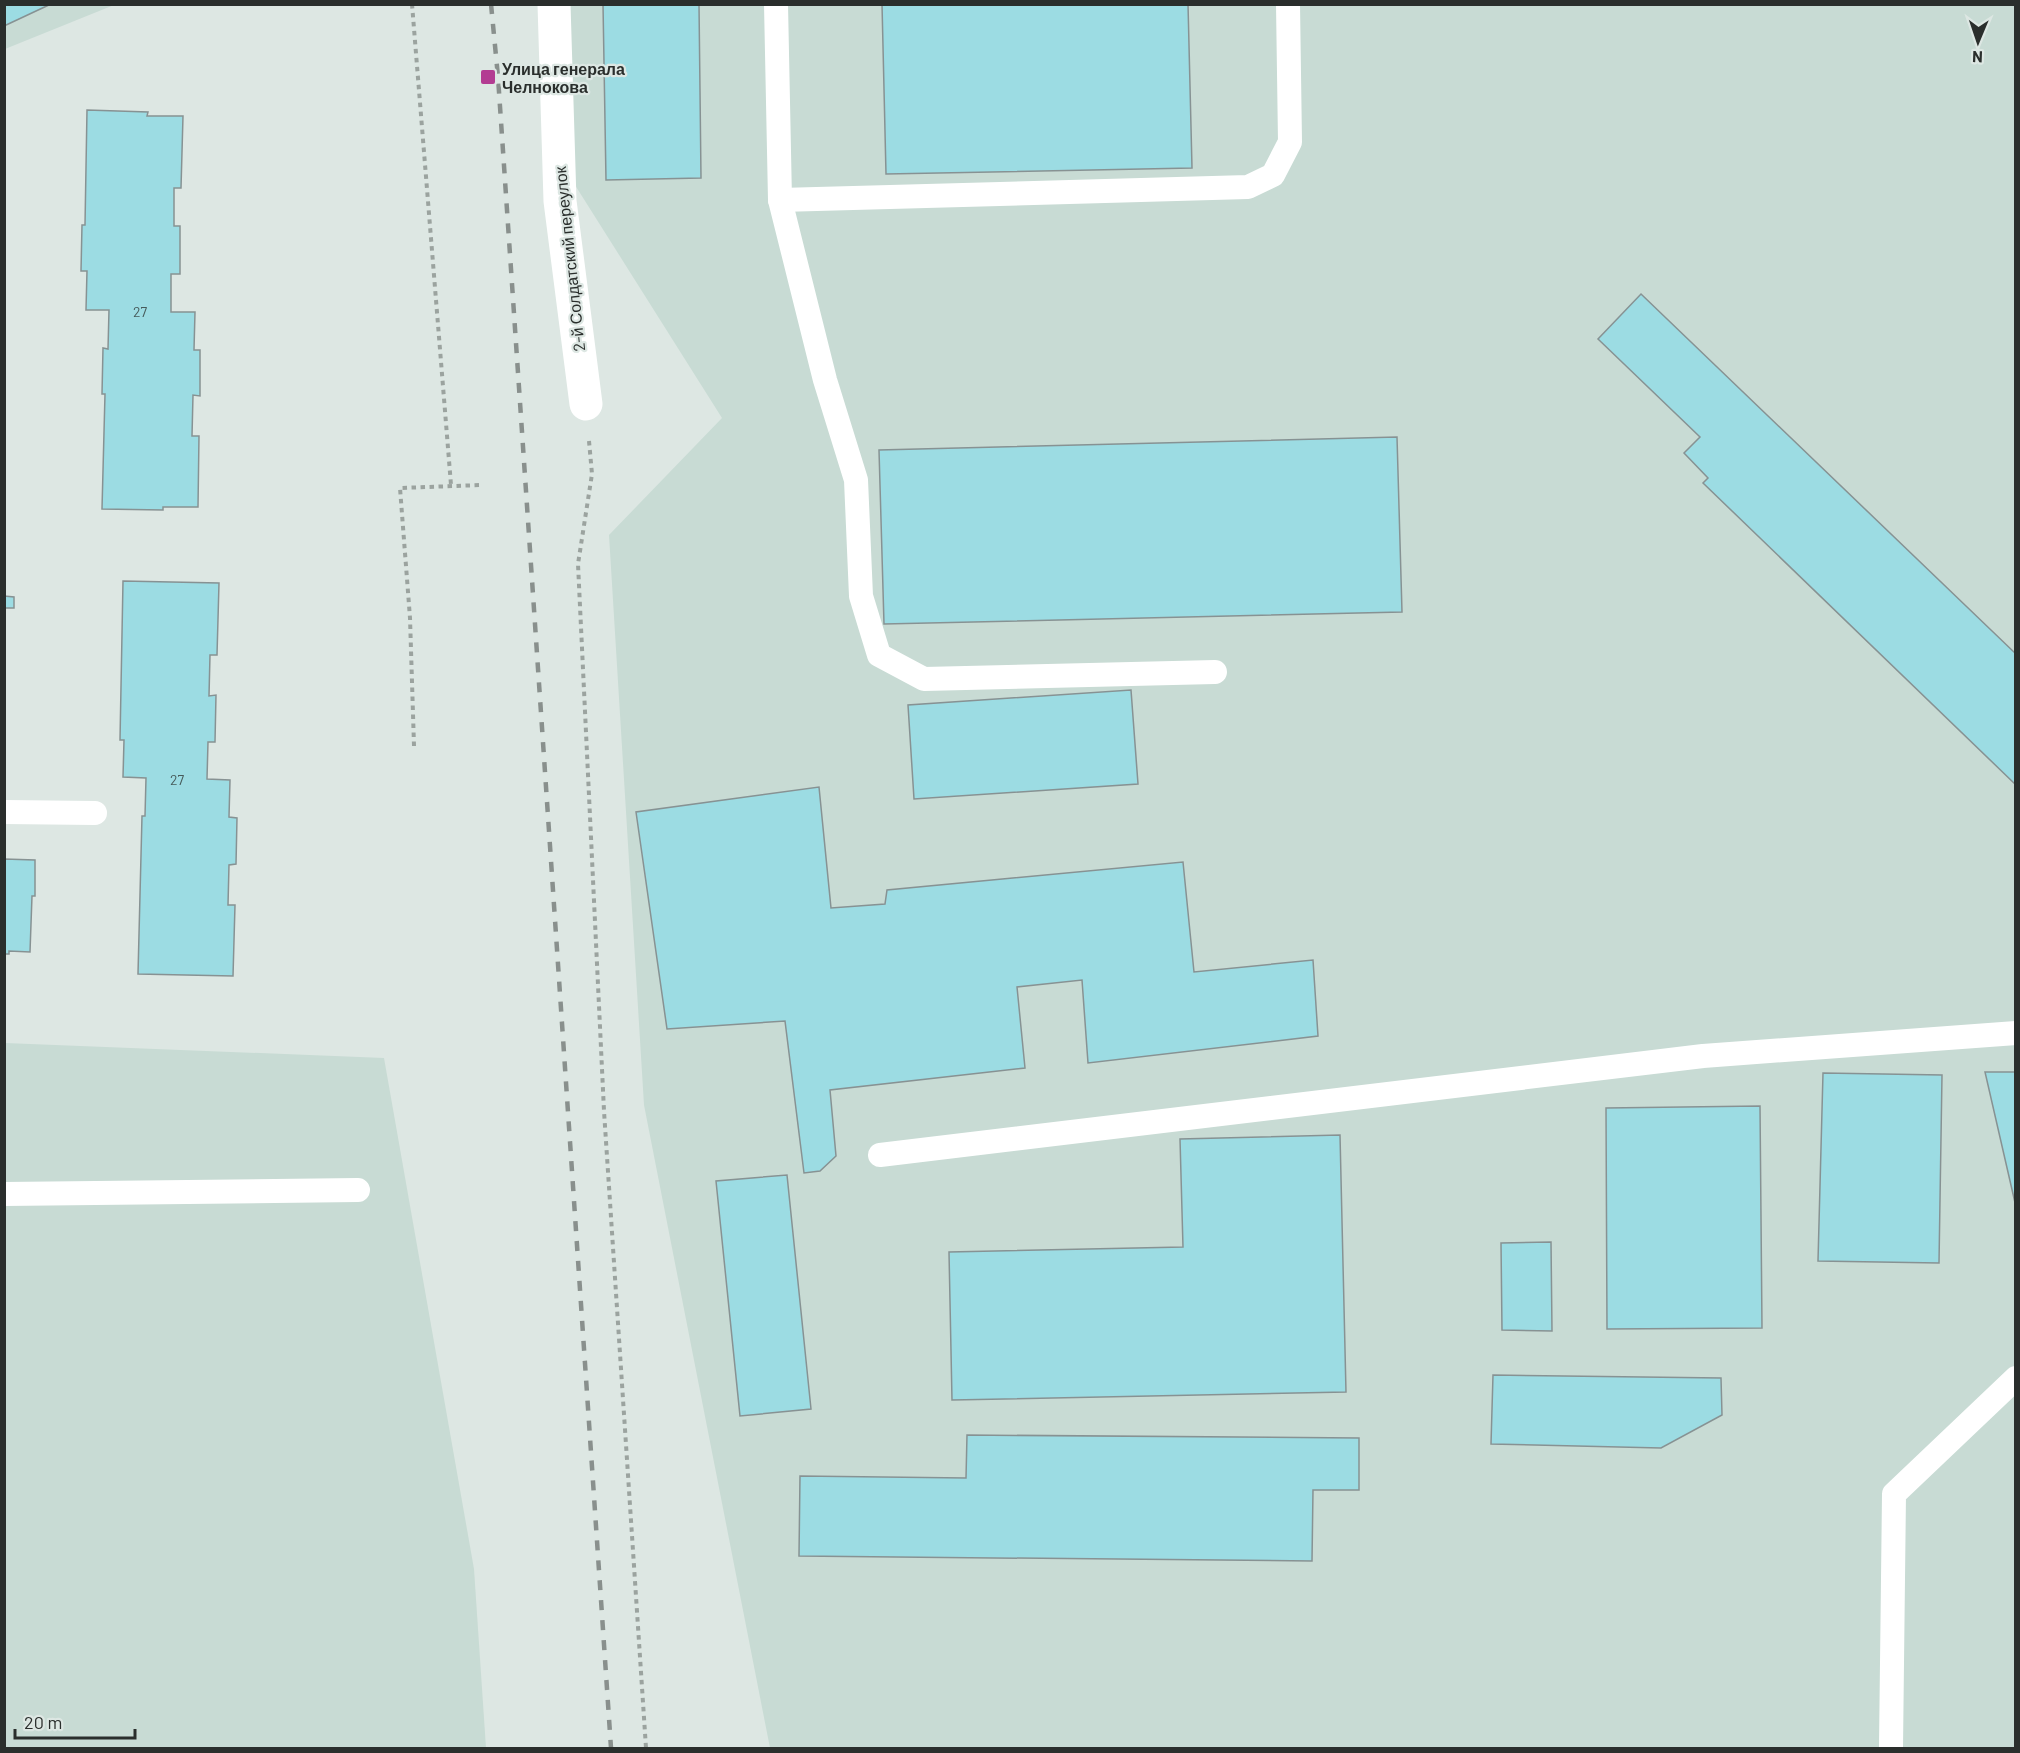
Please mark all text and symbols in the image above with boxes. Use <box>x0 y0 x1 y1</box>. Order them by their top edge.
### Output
north arrow <box>1948 12 2008 72</box>
text: N <box>1972 48 1983 67</box>
place label: Улица генерала Челнокова <box>502 59 625 96</box>
marker: Улица генерала Челнокова <box>479 68 497 86</box>
street label: 2-й Солдатский переулок <box>550 165 588 352</box>
house number: 27 <box>133 303 147 320</box>
house number: 27 <box>170 771 184 788</box>
scale bar <box>15 1702 135 1740</box>
text: 20 m <box>24 1711 62 1733</box>

